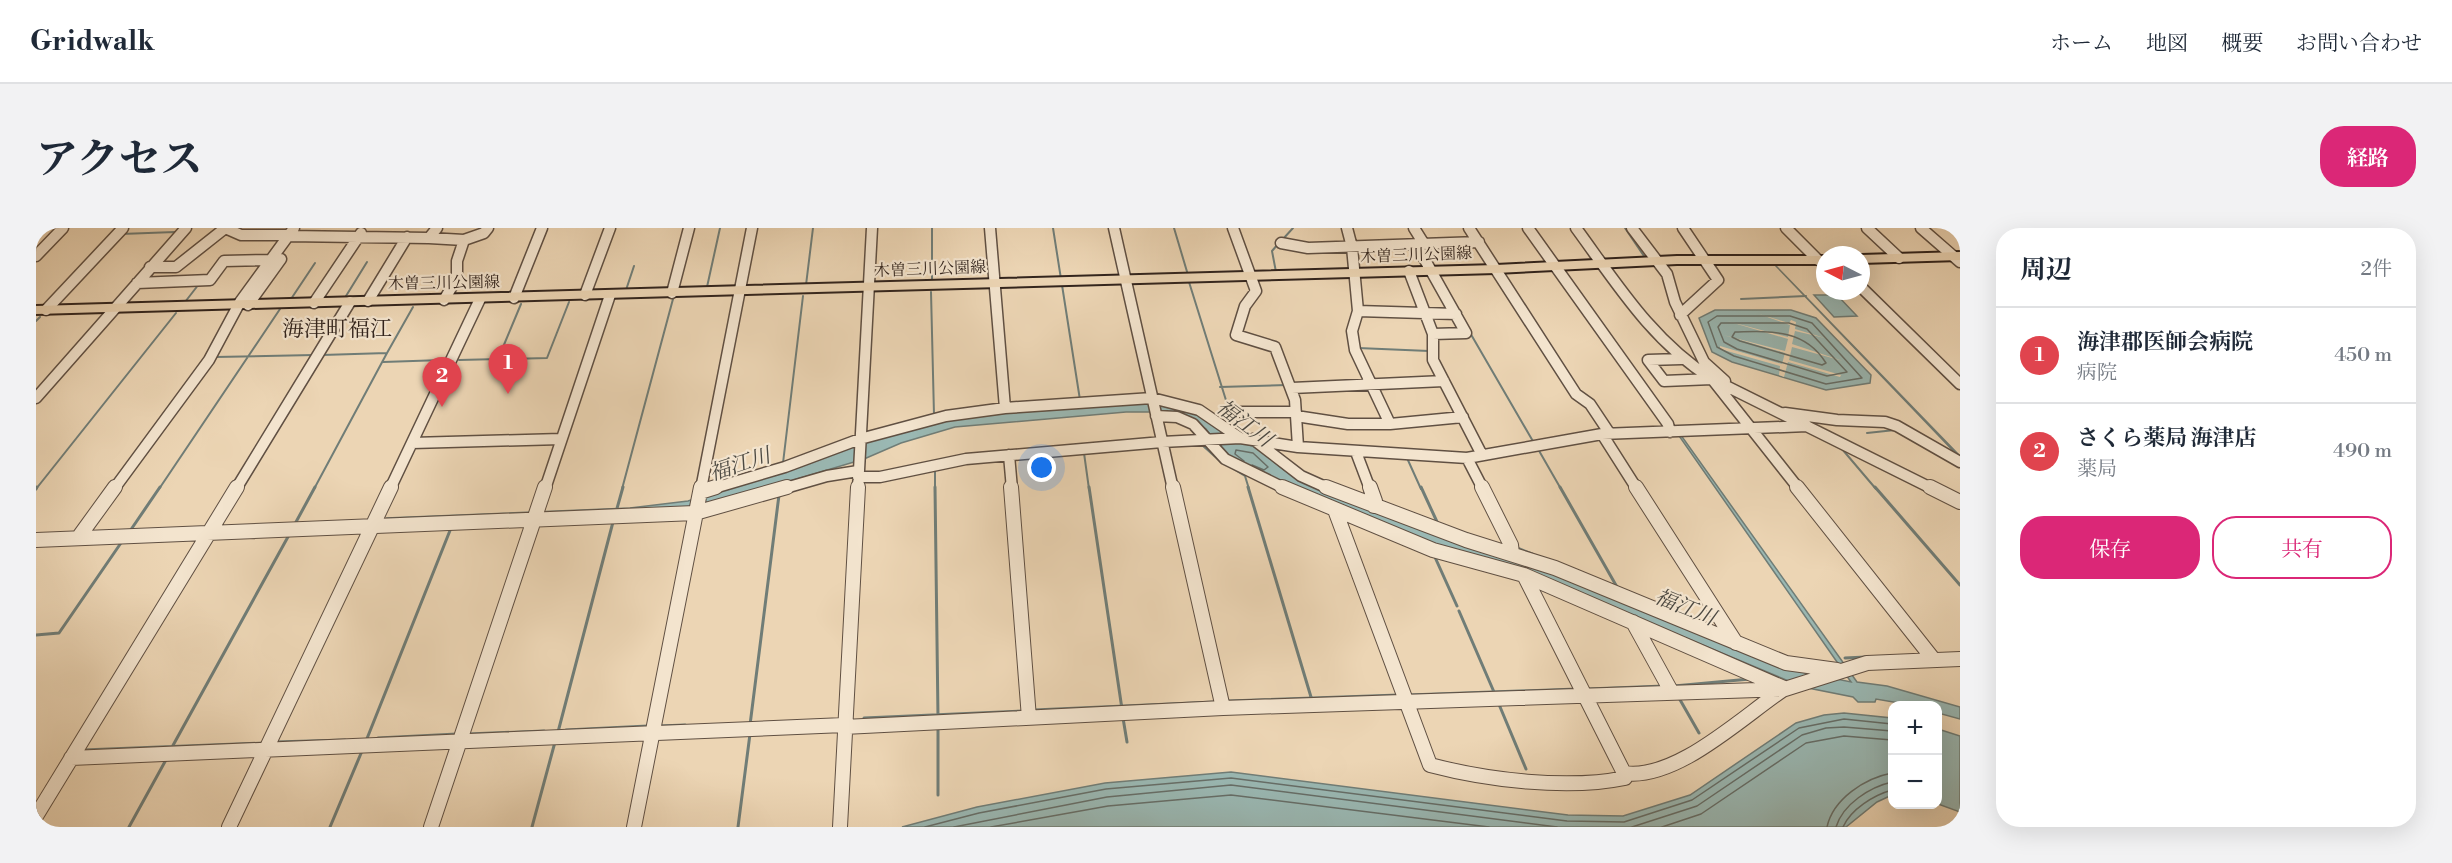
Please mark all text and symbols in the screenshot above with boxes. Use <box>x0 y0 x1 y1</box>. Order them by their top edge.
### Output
text: Gridwalk <box>30 24 154 59</box>
text: ホーム <box>2050 31 2113 57</box>
text: 地図 <box>2146 31 2188 57</box>
text: 概要 <box>2221 31 2263 57</box>
text: お問い合わせ <box>2296 31 2422 57</box>
button: 経路 <box>2320 126 2416 187</box>
text: アクセス <box>36 134 203 187</box>
street label: 木曽三川公園線 <box>1360 243 1472 267</box>
north arrow <box>1816 246 1870 300</box>
text: 周辺 <box>2020 254 2072 286</box>
street label: 木曽三川公園線 <box>874 257 986 281</box>
text: 2件 <box>2361 257 2392 282</box>
street label: 木曽三川公園線 <box>388 272 500 294</box>
district label: 海津町福江 <box>282 316 392 343</box>
text: 海津郡医師会病院 <box>2077 329 2253 356</box>
text: 1 <box>2035 343 2044 368</box>
text: 450 m <box>2334 343 2392 368</box>
pin: 1 <box>488 344 528 394</box>
pin: 2 <box>422 358 462 407</box>
text: 病院 <box>2077 361 2117 386</box>
water label: 福江川 <box>1211 395 1279 455</box>
text: さくら薬局 海津店 <box>2077 425 2257 452</box>
text: 2 <box>2033 439 2046 464</box>
text: 490 m <box>2333 439 2392 464</box>
water label: 福江川 <box>706 442 776 487</box>
your location <box>1027 453 1056 482</box>
text: 薬局 <box>2077 457 2117 482</box>
button: 保存 <box>2020 516 2200 579</box>
button: 共有 <box>2212 516 2392 579</box>
water label: 福江川 <box>1651 584 1721 633</box>
map controls <box>1888 701 1942 809</box>
button: + <box>1888 701 1942 755</box>
button: − <box>1888 755 1942 809</box>

